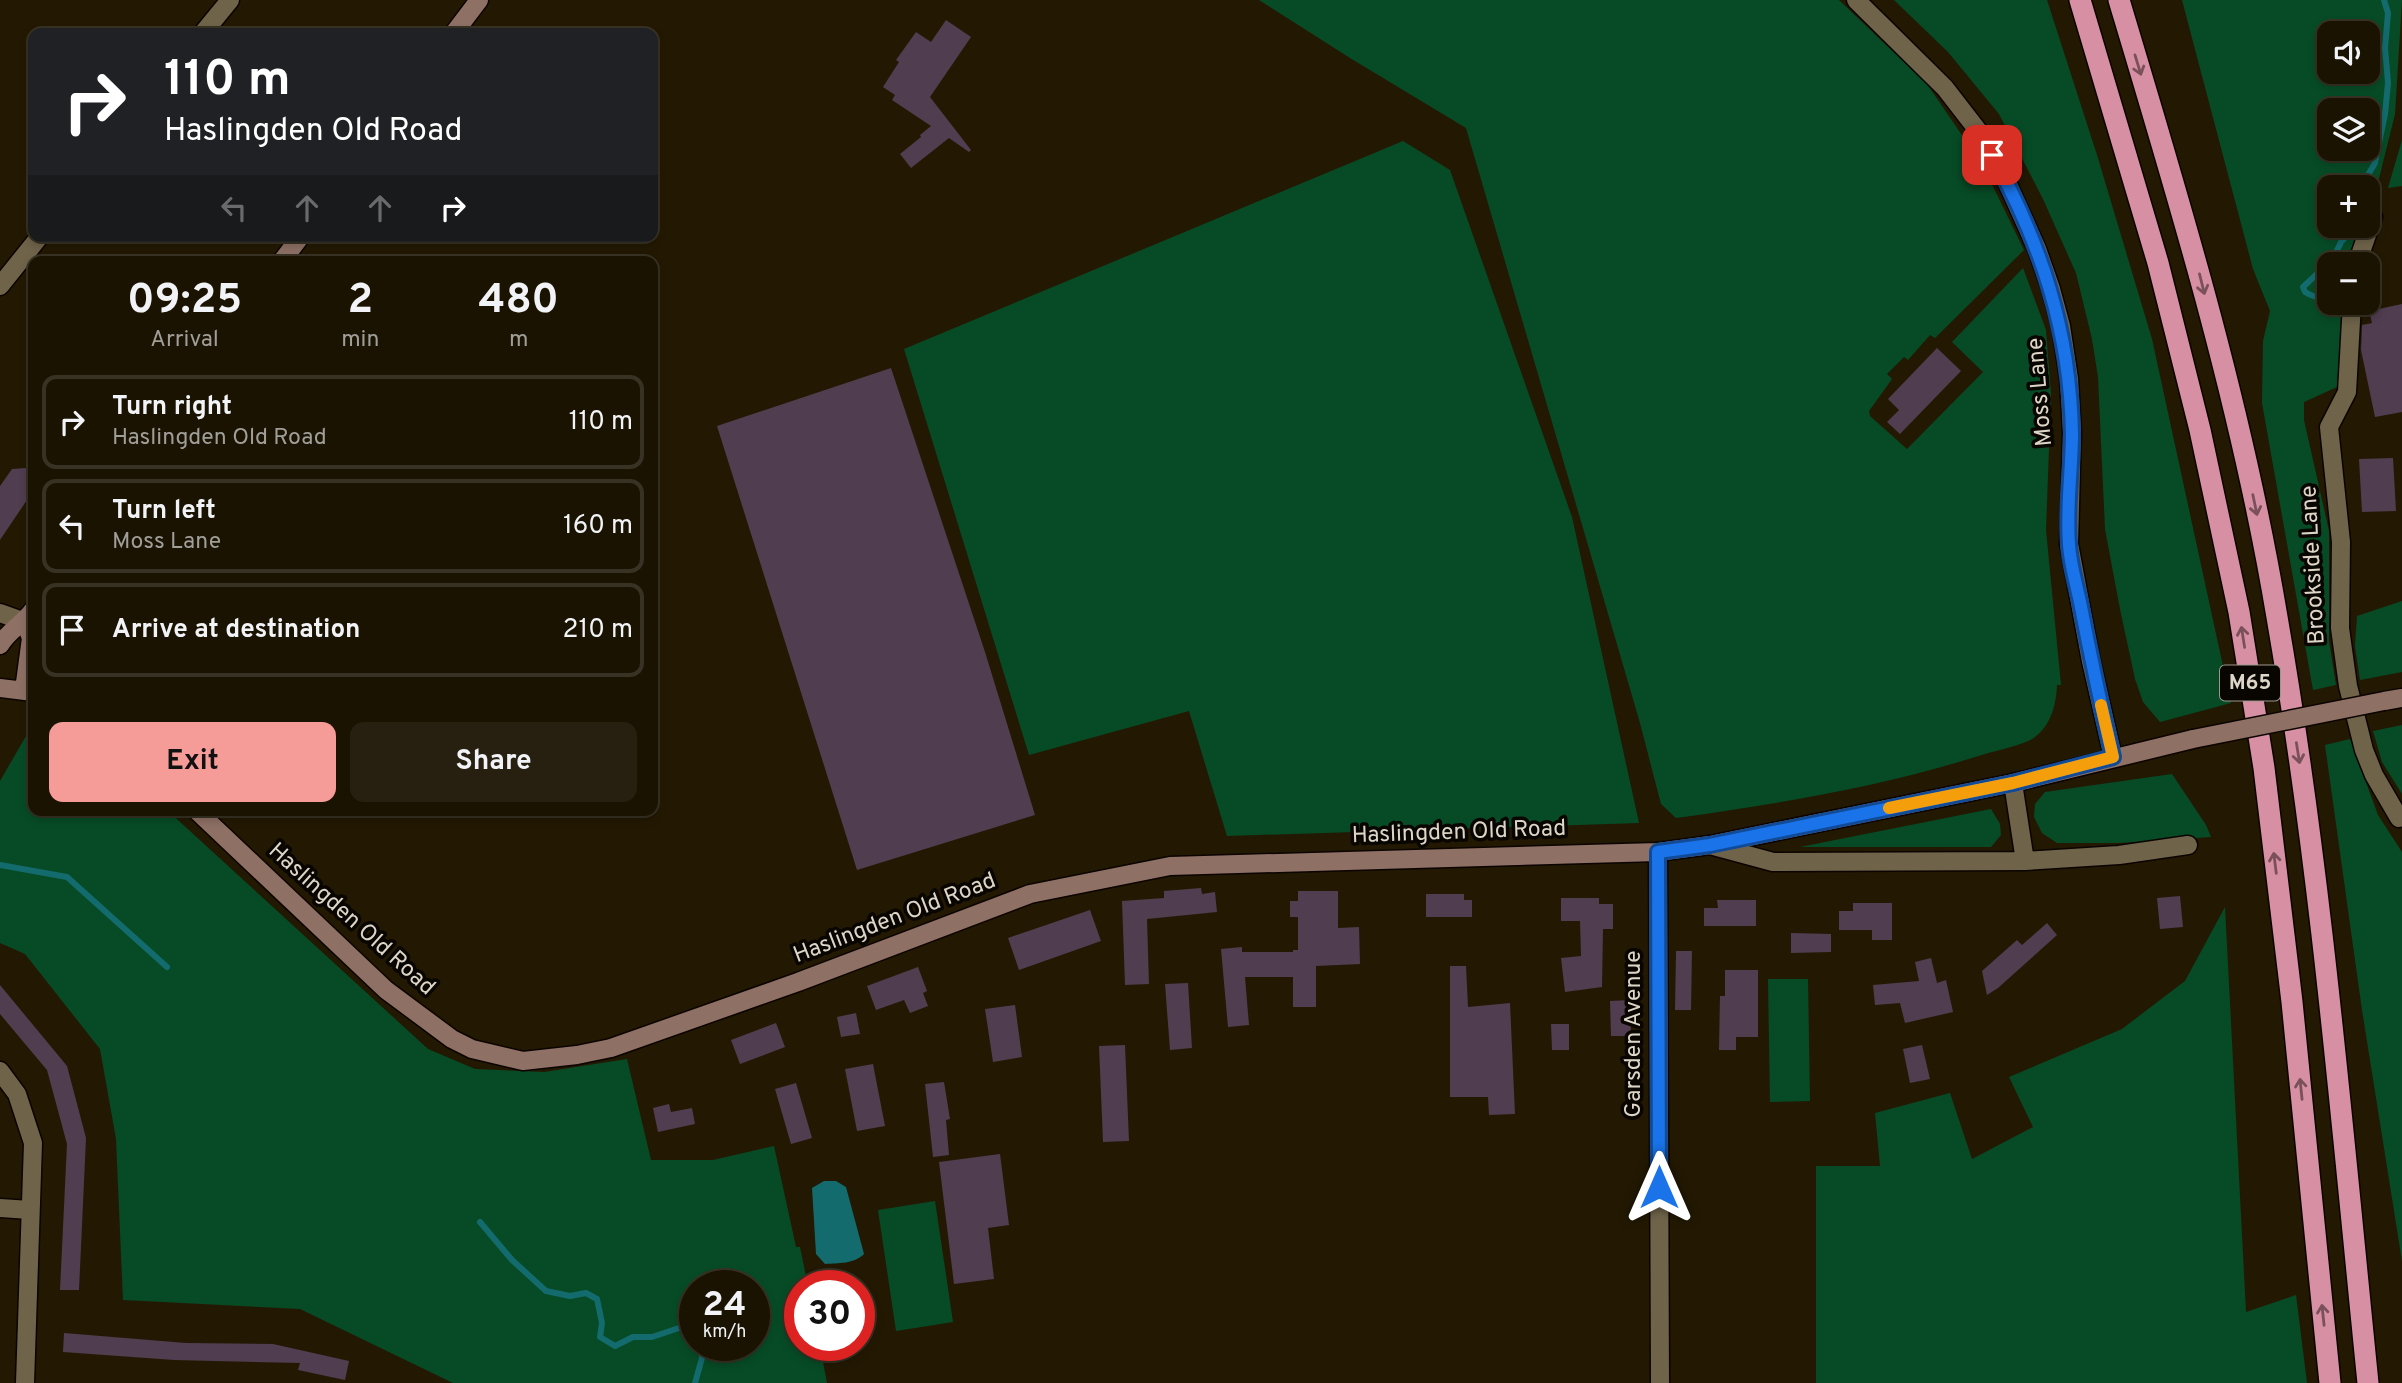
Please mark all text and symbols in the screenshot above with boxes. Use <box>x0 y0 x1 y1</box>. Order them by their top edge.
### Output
map controls <box>2317 21 2380 315</box>
button: sound <box>2317 21 2380 84</box>
text: 110 m <box>164 51 291 113</box>
one-way arrow <box>2133 54 2146 76</box>
icon: right <box>49 56 140 147</box>
button: layers <box>2317 98 2380 161</box>
text: Haslingden Old Road <box>164 112 463 152</box>
pin <box>1962 125 2022 185</box>
icon: arrive <box>1973 136 2011 174</box>
button: + <box>2317 175 2380 238</box>
icon: left <box>215 189 253 227</box>
icon: ahead <box>288 189 326 227</box>
icon: ahead <box>361 189 399 227</box>
icon: right <box>434 189 472 227</box>
button: − <box>2317 252 2380 315</box>
one-way arrow <box>2196 272 2209 295</box>
text: 09:25 <box>127 275 242 328</box>
text: 2 <box>347 275 373 328</box>
text: 480 <box>479 275 559 328</box>
text: Arrival <box>150 326 219 355</box>
text: min <box>341 326 379 355</box>
text: m <box>509 326 528 355</box>
street label: Moss Lane <box>2022 336 2060 448</box>
text: Turn right <box>112 391 232 424</box>
icon: right <box>53 403 91 441</box>
text: 110 m <box>569 406 633 439</box>
text: Haslingden Old Road <box>112 424 327 453</box>
street label: Brookside Lane <box>2295 485 2333 645</box>
one-way arrow <box>2248 493 2262 516</box>
text: Turn left <box>112 495 216 528</box>
icon: left <box>53 507 91 545</box>
text: 160 m <box>563 510 633 543</box>
text: Moss Lane <box>112 528 221 557</box>
icon: arrive <box>53 611 91 649</box>
text: Arrive at destination <box>112 614 360 647</box>
text: 210 m <box>563 614 633 647</box>
one-way arrow <box>2236 627 2249 649</box>
road number: M65 <box>2220 666 2280 700</box>
button: Exit <box>49 722 336 802</box>
button: Share <box>350 722 637 802</box>
one-way arrow <box>2292 741 2305 764</box>
street label: Haslingden Old Road <box>1351 815 1567 851</box>
street label: Haslingden Old Road <box>262 837 440 1003</box>
one-way arrow <box>2269 852 2282 874</box>
street label: Haslingden Old Road <box>790 867 1000 971</box>
street label: Garsden Avenue <box>1620 950 1649 1118</box>
one-way arrow <box>2294 1078 2307 1100</box>
position arrow <box>1622 1150 1696 1224</box>
speed limit sign: 30 <box>784 1270 875 1361</box>
text: 24 <box>703 1284 746 1328</box>
one-way arrow <box>2316 1304 2329 1327</box>
text: km/h <box>703 1321 746 1344</box>

